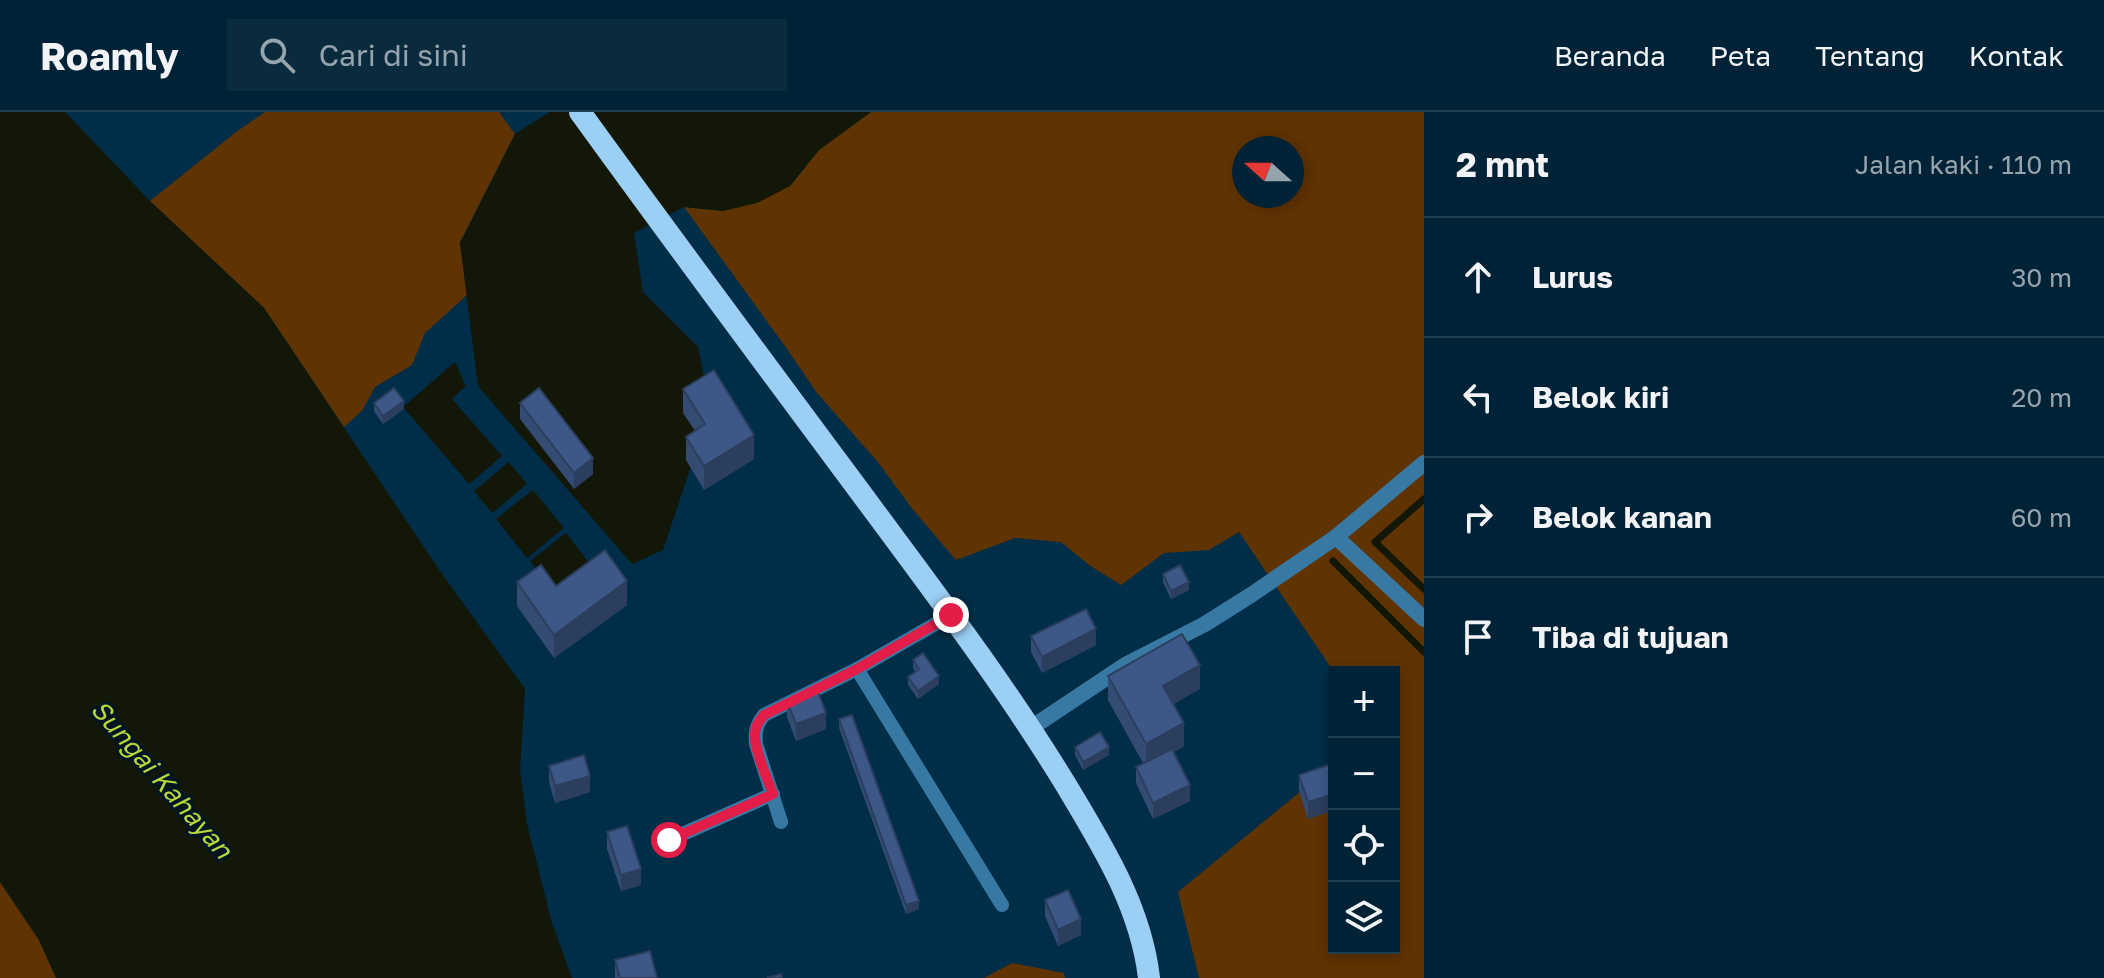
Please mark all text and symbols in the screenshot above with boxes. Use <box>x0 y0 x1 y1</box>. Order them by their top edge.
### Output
search box <box>227 19 787 91</box>
text: Roamly <box>40 33 179 78</box>
icon: search <box>255 33 299 77</box>
text: Cari di sini <box>319 37 468 73</box>
text: Beranda <box>1554 39 1666 72</box>
text: Peta <box>1710 39 1771 72</box>
text: Tentang <box>1815 39 1925 72</box>
text: Kontak <box>1969 39 2064 72</box>
north arrow <box>1232 136 1304 208</box>
text: 2 mnt <box>1456 144 1549 184</box>
text: Jalan kaki · 110 m <box>1855 149 2072 180</box>
icon: ahead <box>1456 255 1500 299</box>
text: Lurus <box>1532 259 1613 295</box>
text: 30 m <box>2011 262 2072 293</box>
icon: left <box>1456 375 1500 419</box>
text: Belok kiri <box>1532 379 1669 415</box>
text: 20 m <box>2011 382 2072 413</box>
icon: right <box>1456 495 1500 539</box>
text: Belok kanan <box>1532 499 1712 535</box>
text: 60 m <box>2011 502 2072 533</box>
route end <box>933 597 969 633</box>
icon: arrive <box>1456 615 1500 659</box>
text: Tiba di tujuan <box>1532 619 1729 655</box>
map controls <box>1328 666 1400 954</box>
button: + <box>1328 666 1400 738</box>
water label: Sungai Kahayan <box>85 694 240 865</box>
button: − <box>1328 738 1400 810</box>
button: locate <box>1328 810 1400 882</box>
route start <box>651 822 687 858</box>
button: layers <box>1328 882 1400 954</box>

